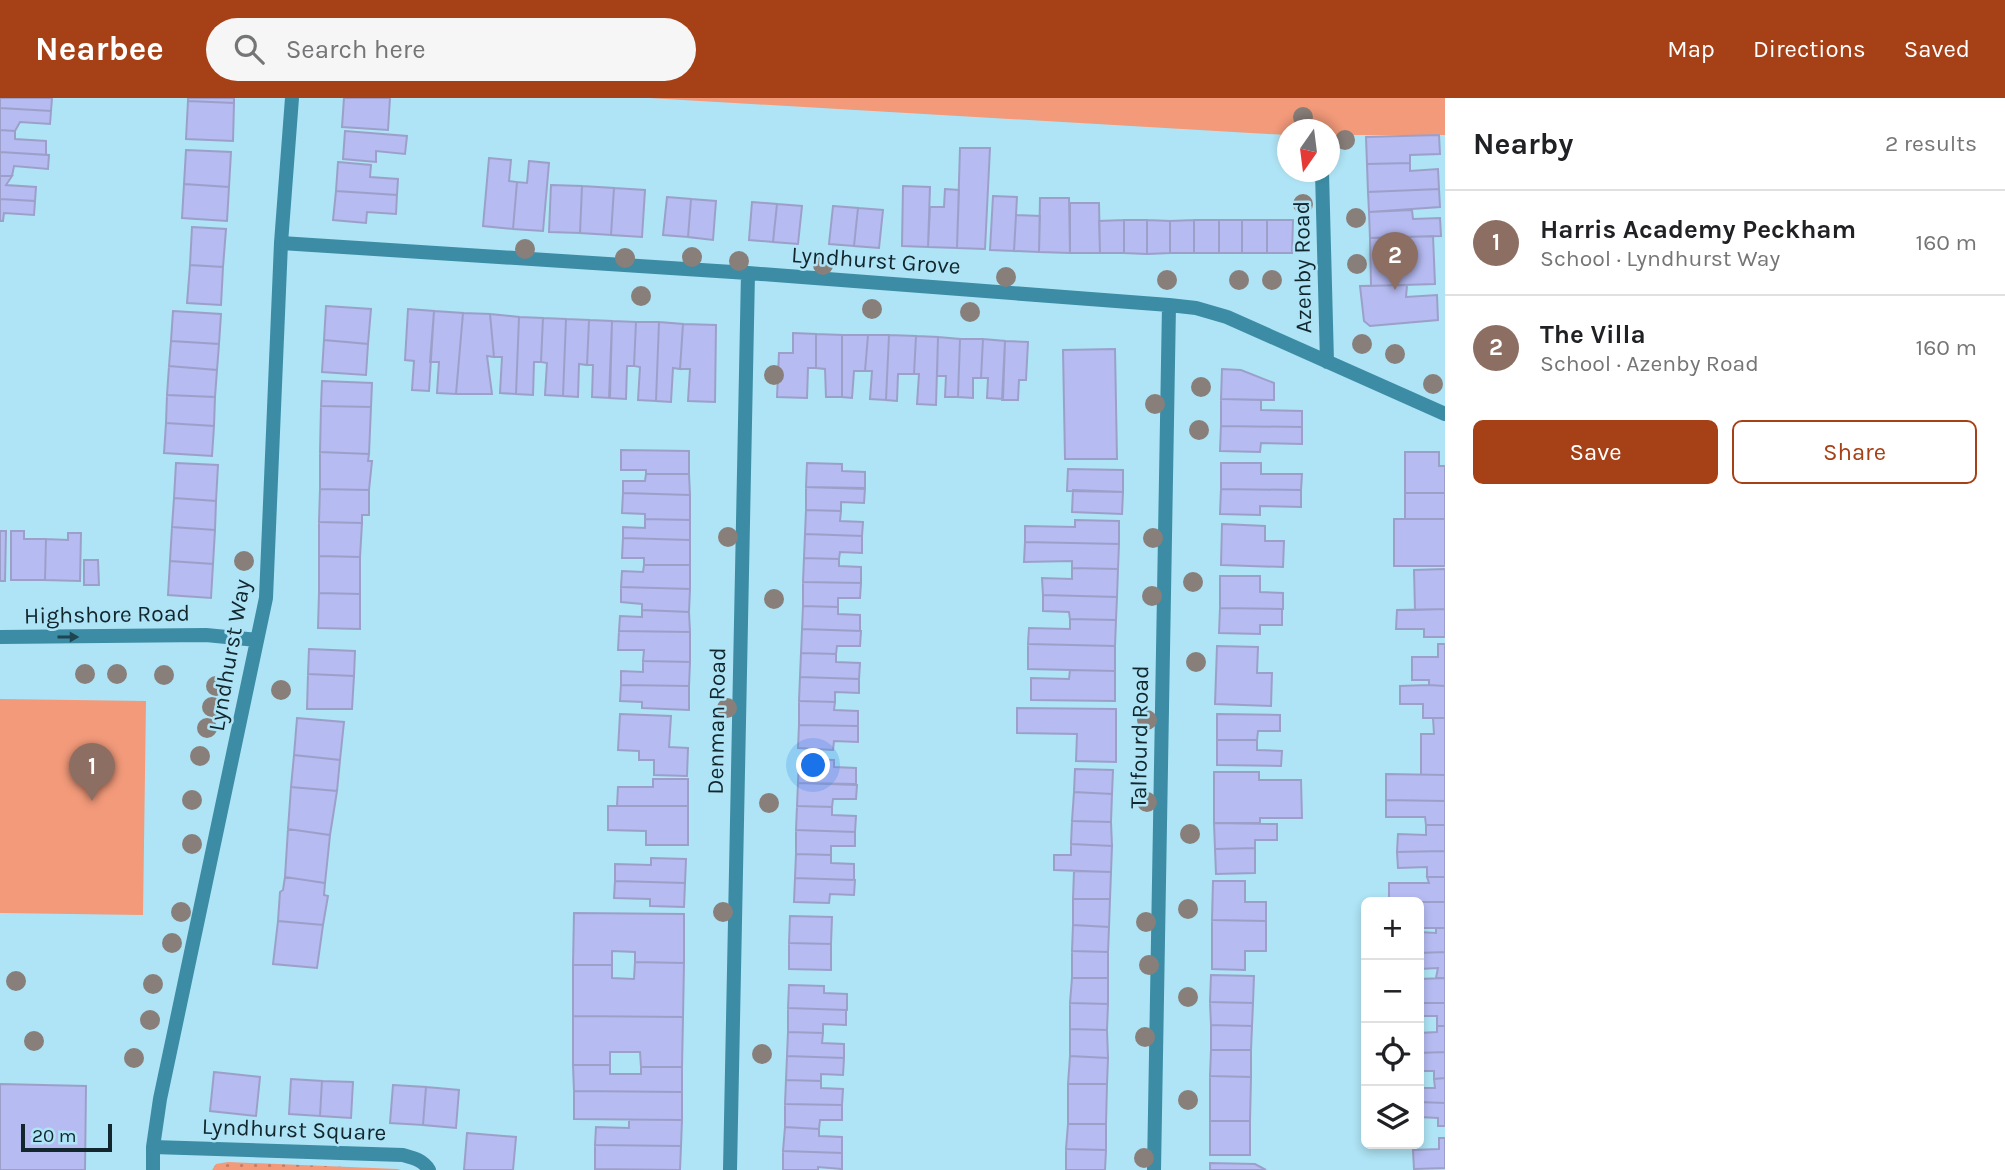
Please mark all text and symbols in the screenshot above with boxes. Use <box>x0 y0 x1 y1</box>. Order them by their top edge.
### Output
search box <box>206 18 696 81</box>
text: Nearbee <box>35 30 164 68</box>
icon: search <box>230 30 268 68</box>
text: Search here <box>286 34 426 65</box>
text: Map <box>1667 35 1715 63</box>
text: Directions <box>1753 35 1866 63</box>
text: Saved <box>1904 35 1970 63</box>
north arrow <box>1277 119 1340 182</box>
text: Nearby <box>1473 126 1573 162</box>
text: 2 results <box>1885 130 1977 157</box>
street label: Azenby Road <box>1288 200 1317 333</box>
text: Harris Academy Peckham <box>1540 214 1856 245</box>
text: 1 <box>1492 229 1500 256</box>
text: 160 m <box>1916 229 1977 256</box>
pin: 2 <box>1372 232 1418 290</box>
street label: Lyndhurst Grove <box>790 241 962 280</box>
text: School · Lyndhurst Way <box>1540 245 1780 272</box>
text: The Villa <box>1540 319 1646 350</box>
text: 2 <box>1489 334 1503 361</box>
text: 160 m <box>1916 334 1977 361</box>
text: School · Azenby Road <box>1540 350 1759 377</box>
button: Save <box>1473 420 1718 484</box>
button: Share <box>1732 420 1977 484</box>
street label: Lyndhurst Way <box>203 577 256 733</box>
street label: Highshore Road <box>24 600 190 629</box>
one-way arrow <box>57 631 79 643</box>
street label: Denman Road <box>702 647 731 795</box>
street label: Talfourd Road <box>1125 665 1154 809</box>
pin: 1 <box>69 743 115 801</box>
your location <box>796 748 830 782</box>
map controls <box>1361 897 1424 1149</box>
button: + <box>1361 897 1424 960</box>
button: − <box>1361 960 1424 1023</box>
button: locate <box>1361 1023 1424 1086</box>
button: layers <box>1361 1086 1424 1149</box>
street label: Lyndhurst Square <box>201 1113 387 1146</box>
scale bar <box>21 1121 112 1153</box>
text: 20 m <box>32 1125 77 1147</box>

